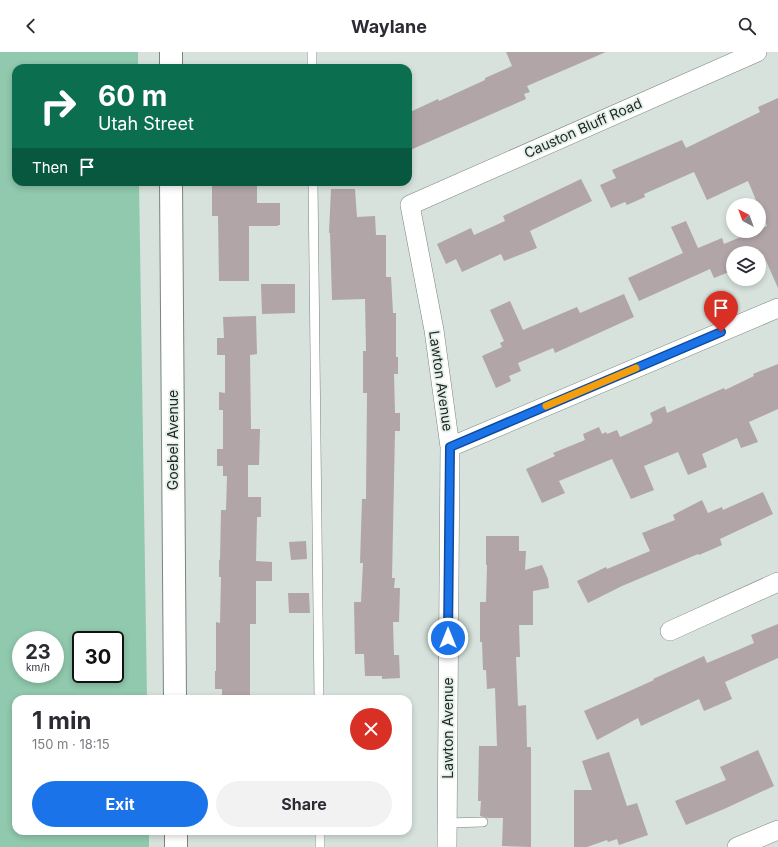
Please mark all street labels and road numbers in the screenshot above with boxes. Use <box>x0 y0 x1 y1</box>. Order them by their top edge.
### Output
street label: Causton Bluff Road <box>521 94 644 161</box>
street label: Lawton Avenue <box>426 330 457 432</box>
street label: Goebel Avenue <box>164 390 181 490</box>
street label: Lawton Avenue <box>439 677 456 779</box>

